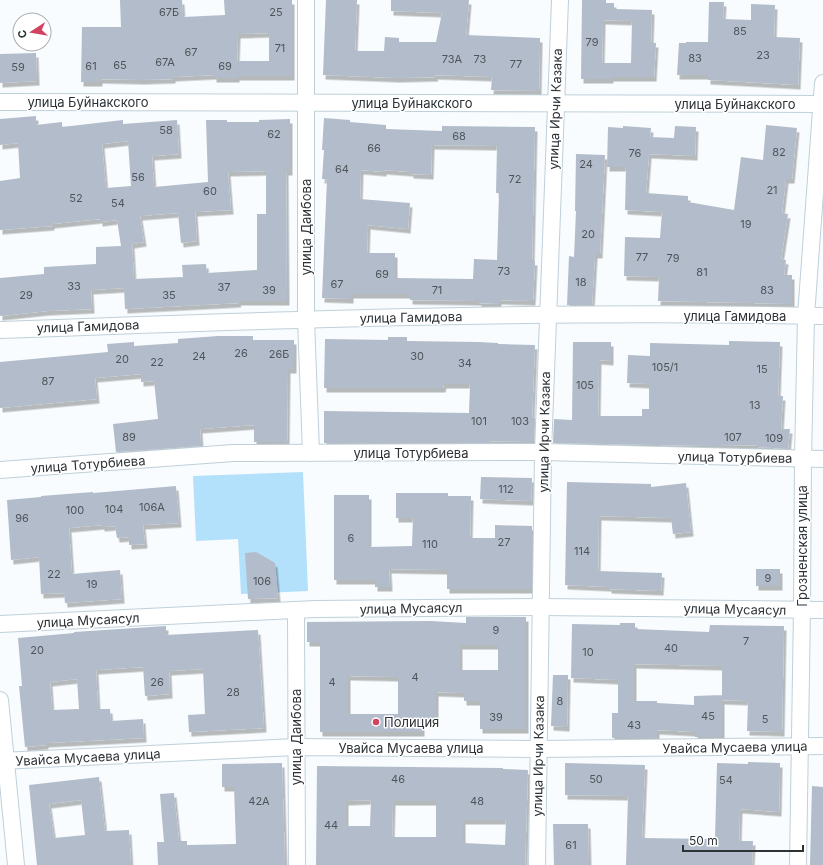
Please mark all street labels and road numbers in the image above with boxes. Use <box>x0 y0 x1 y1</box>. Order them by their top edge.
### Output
street label: улица Ирчи Казака <box>545 48 565 170</box>
street label: улица Буйнакского <box>28 94 149 110</box>
street label: улица Буйнакского <box>352 95 473 111</box>
street label: улица Буйнакского <box>675 96 796 112</box>
street label: улица Даибова <box>298 179 314 275</box>
street label: улица Гамидова <box>359 308 463 326</box>
street label: улица Гамидова <box>684 308 786 324</box>
street label: улица Гамидова <box>36 316 140 336</box>
street label: улица Ирчи Казака <box>535 371 553 493</box>
street label: улица Тотурбиева <box>354 445 468 461</box>
street label: улица Тотурбиева <box>677 448 793 466</box>
street label: улица Тотурбиева <box>30 452 146 476</box>
street label: Грозненская улица <box>794 485 810 607</box>
street label: улица Мусаясул <box>359 599 463 617</box>
street label: улица Мусаясул <box>683 600 787 618</box>
street label: улица Мусаясул <box>36 609 140 631</box>
street label: улица Даибова <box>288 689 304 785</box>
street label: улица Ирчи Казака <box>529 695 547 817</box>
street label: Увайса Мусаева улица <box>662 738 808 756</box>
street label: Увайса Мусаева улица <box>338 740 484 756</box>
street label: Увайса Мусаева улица <box>15 745 161 769</box>

